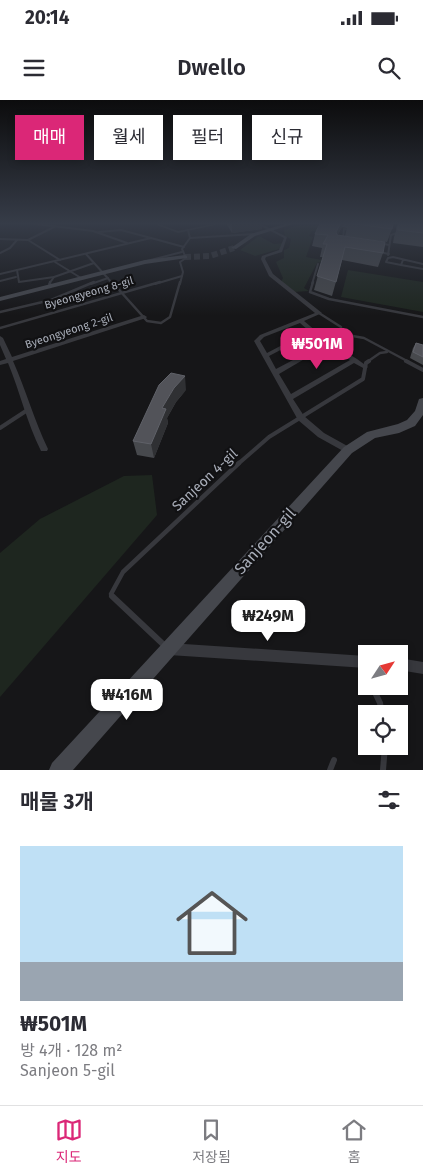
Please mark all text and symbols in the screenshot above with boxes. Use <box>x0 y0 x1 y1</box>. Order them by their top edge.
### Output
text: 20:14 <box>25 6 69 29</box>
icon: menu <box>20 54 48 82</box>
text: Dwello <box>177 54 246 81</box>
icon: search <box>375 54 403 82</box>
chip: 매매 <box>15 115 84 160</box>
chip: 월세 <box>94 115 163 160</box>
chip: 필터 <box>173 115 242 160</box>
chip: 신규 <box>252 115 322 160</box>
street label: Byeongyeong 8-gil <box>43 274 135 312</box>
street label: Byeongyeong 2-gil <box>24 311 114 351</box>
pin: ₩501M <box>282 328 352 370</box>
text: ₩501M <box>291 334 343 353</box>
street label: Sanjeon 4-gil <box>169 445 241 515</box>
street label: Sanjeon-gil <box>230 504 300 578</box>
pin: ₩249M <box>233 600 303 642</box>
text: ₩249M <box>242 606 294 625</box>
north arrow <box>358 645 408 695</box>
map controls <box>358 645 408 755</box>
pin: ₩416M <box>92 678 162 721</box>
text: ₩416M <box>102 685 152 704</box>
button: locate <box>358 705 408 755</box>
icon: filters <box>375 786 403 814</box>
text: 매물 3개 <box>20 789 94 815</box>
icon: home <box>167 878 257 968</box>
text: ₩501M <box>20 1011 87 1037</box>
text: 방 4개 · 128 m² <box>20 1041 122 1060</box>
text: Sanjeon 5-gil <box>20 1061 115 1080</box>
tab: 지도 <box>55 1116 83 1166</box>
tab: 저장됨 <box>192 1116 231 1166</box>
tab: 홈 <box>340 1116 368 1166</box>

